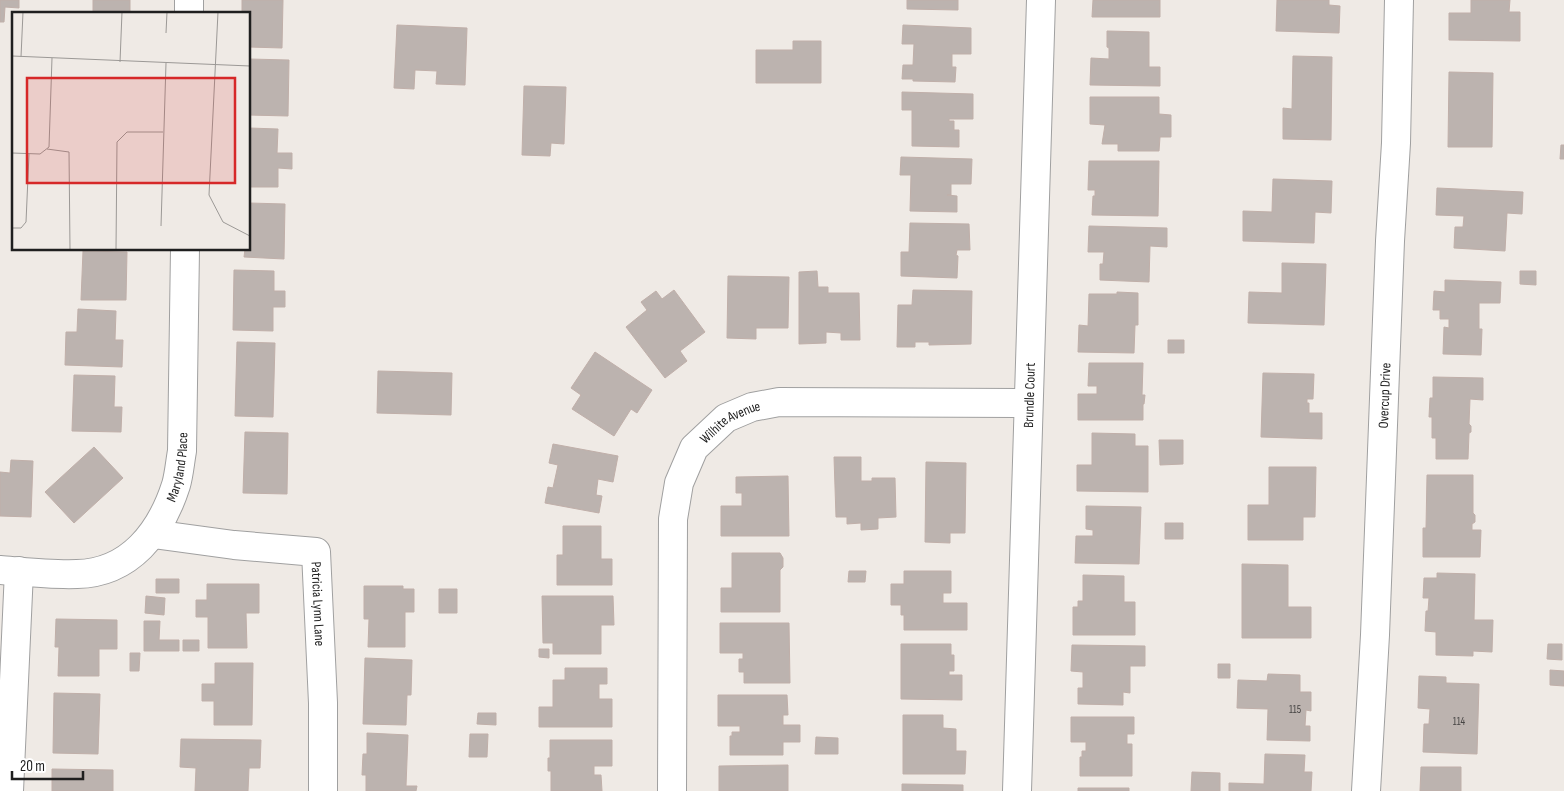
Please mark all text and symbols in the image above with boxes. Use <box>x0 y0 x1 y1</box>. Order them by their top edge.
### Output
inset map <box>12 12 250 250</box>
street label: Brundle Court <box>1020 362 1038 428</box>
street label: Overcup Drive <box>1374 362 1394 429</box>
street label: Wilhite Avenue <box>696 397 761 447</box>
street label: Maryland Place <box>162 432 191 504</box>
street label: Patricia Lynn Lane <box>308 561 329 647</box>
house number: 115 <box>1289 703 1301 716</box>
house number: 114 <box>1453 715 1466 728</box>
scale bar <box>12 748 84 780</box>
text: 20 m <box>20 757 45 776</box>

